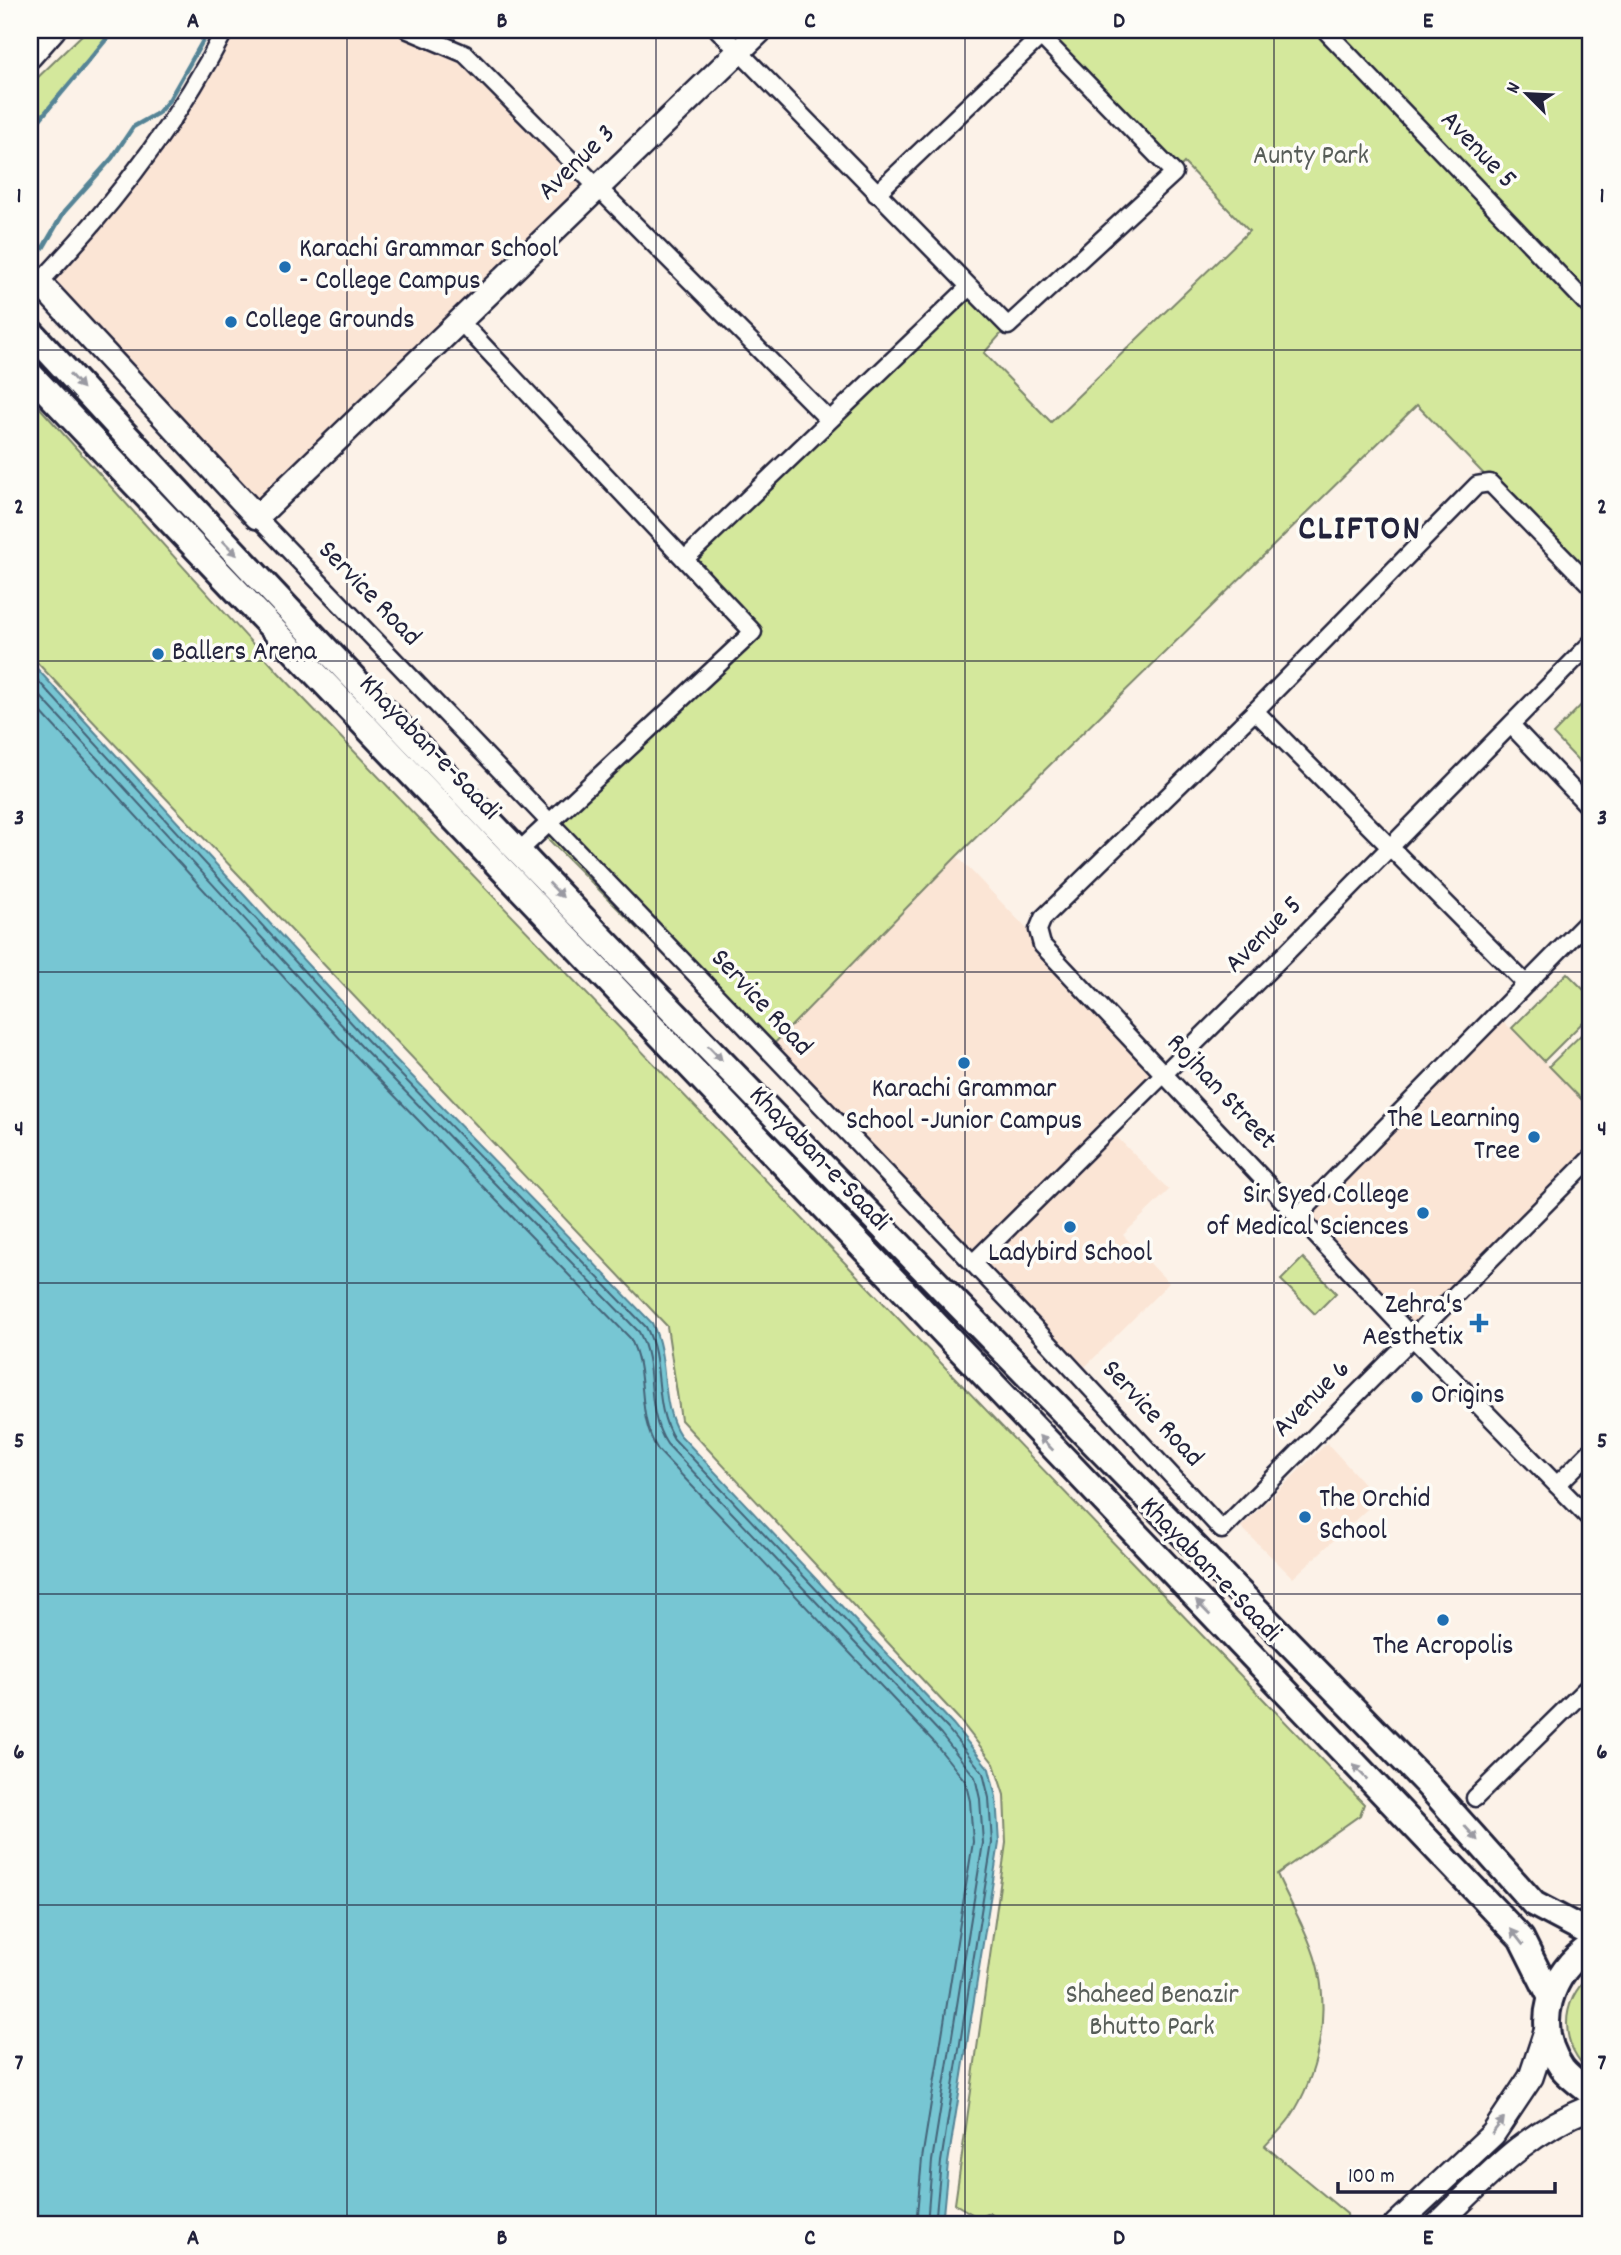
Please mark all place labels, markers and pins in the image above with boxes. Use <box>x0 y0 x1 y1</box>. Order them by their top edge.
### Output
place label: Karachi Grammar School - College Campus <box>299 231 559 303</box>
marker: Karachi Grammar School - College Campus <box>277 259 293 275</box>
place label: College Grounds <box>245 302 415 342</box>
marker: College Grounds <box>223 314 239 330</box>
place label: Ballers Arena <box>172 634 318 674</box>
marker: Ballers Arena <box>150 646 166 662</box>
marker: Karachi Grammar School -Junior Campus <box>956 1055 972 1071</box>
place label: Karachi Grammar School -Junior Campus <box>846 1071 1082 1143</box>
place label: The Learning Tree <box>1387 1101 1520 1173</box>
marker: The Learning Tree <box>1526 1129 1542 1145</box>
place label: Sir Syed College of Medical Sciences <box>1206 1177 1409 1249</box>
marker: Sir Syed College of Medical Sciences <box>1415 1205 1431 1221</box>
marker: Ladybird School <box>1062 1219 1078 1235</box>
place label: Ladybird School <box>988 1235 1152 1275</box>
place label: Zehra's Aesthetix <box>1362 1287 1463 1359</box>
marker: Zehra's Aesthetix <box>1469 1313 1489 1333</box>
place label: Origins <box>1431 1377 1505 1417</box>
marker: Origins <box>1409 1389 1425 1405</box>
place label: The Orchid School <box>1319 1481 1431 1553</box>
marker: The Orchid School <box>1297 1509 1313 1525</box>
marker: The Acropolis <box>1435 1612 1451 1628</box>
place label: The Acropolis <box>1372 1628 1514 1668</box>

